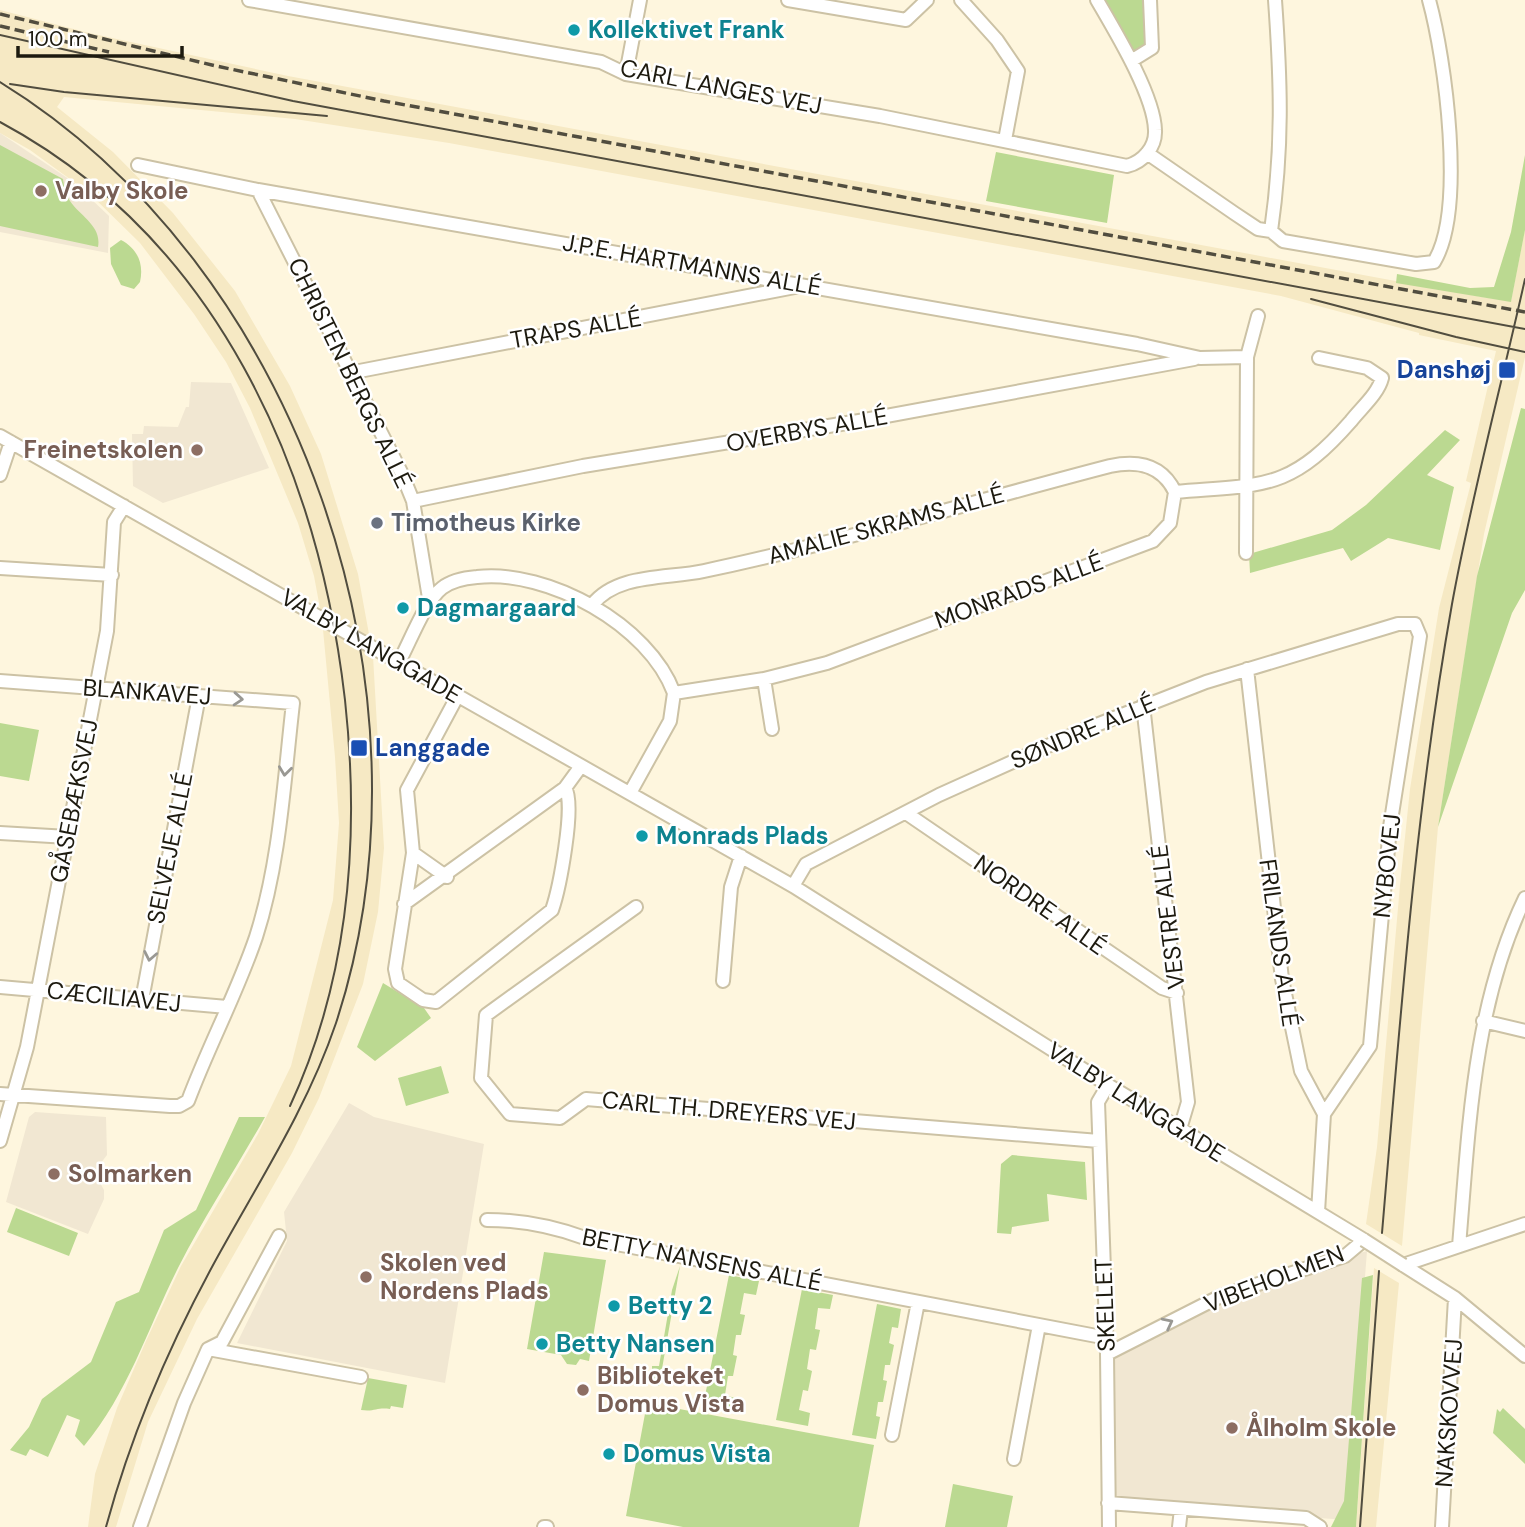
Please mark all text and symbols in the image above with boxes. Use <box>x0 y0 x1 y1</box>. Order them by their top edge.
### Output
scale bar <box>18 14 182 58</box>
place label: Kollektivet Frank <box>588 14 785 45</box>
marker: Kollektivet Frank <box>566 22 582 38</box>
text: 100 m <box>28 25 88 53</box>
street label: CARL LANGES VEJ <box>618 52 825 121</box>
place label: Valby Skole <box>55 175 189 206</box>
marker: Valby Skole <box>33 183 49 199</box>
street label: J.P.E. HARTMANNS ALLÉ <box>560 226 824 303</box>
street label: CHRISTEN BERGS ALLÉ <box>281 253 420 493</box>
street label: TRAPS ALLÉ <box>508 302 644 355</box>
place label: Danshøj <box>1397 354 1491 385</box>
marker: Danshøj <box>1497 360 1517 380</box>
street label: OVERBYS ALLÉ <box>724 400 890 459</box>
place label: Freinetskolen <box>24 434 183 465</box>
marker: Freinetskolen <box>189 442 205 458</box>
street label: AMALIE SKRAMS ALLÉ <box>764 478 1008 571</box>
place label: Timotheus Kirke <box>391 507 581 538</box>
marker: Timotheus Kirke <box>369 515 385 531</box>
street label: MONRADS ALLÉ <box>930 546 1107 635</box>
street label: VALBY LANGGADE <box>275 581 467 710</box>
place label: Dagmargaard <box>417 592 576 623</box>
marker: Dagmargaard <box>395 600 411 616</box>
street label: BLANKAVEJ <box>82 672 212 711</box>
street label: SØNDRE ALLÉ <box>1006 687 1160 776</box>
one-way arrow <box>232 691 243 706</box>
street label: GÅSEBÆKSVEJ <box>42 716 105 885</box>
place label: Langgade <box>375 732 490 763</box>
marker: Langgade <box>349 738 369 758</box>
one-way arrow <box>278 765 293 777</box>
street label: SELVEJE ALLÉ <box>140 770 199 926</box>
street label: NYBOVEJ <box>1366 812 1407 920</box>
place label: Monrads Plads <box>656 820 828 851</box>
marker: Monrads Plads <box>634 828 650 844</box>
street label: VESTRE ALLÉ <box>1143 843 1192 991</box>
street label: NORDRE ALLÉ <box>968 847 1113 962</box>
street label: FRILANDS ALLÉ <box>1252 857 1307 1029</box>
one-way arrow <box>143 950 158 961</box>
street label: CÆCILIAVEJ <box>45 974 183 1019</box>
street label: VALBY LANGGADE <box>1042 1034 1231 1169</box>
street label: CARL TH. DREYERS VEJ <box>601 1084 857 1137</box>
place label: Solmarken <box>68 1158 192 1189</box>
marker: Solmarken <box>46 1166 62 1182</box>
street label: BETTY NANSENS ALLÉ <box>580 1221 825 1298</box>
street label: VIBEHOLMEN <box>1199 1238 1348 1319</box>
place label: Skolen ved Nordens Plads <box>380 1247 549 1306</box>
street label: SKELLET <box>1087 1258 1122 1352</box>
marker: Skolen ved Nordens Plads <box>358 1269 374 1285</box>
place label: Betty 2 <box>628 1290 712 1321</box>
marker: Betty 2 <box>606 1298 622 1314</box>
one-way arrow <box>1161 1317 1173 1331</box>
place label: Betty Nansen <box>556 1328 715 1359</box>
marker: Betty Nansen <box>534 1336 550 1352</box>
street label: NAKSKOVVEJ <box>1428 1338 1469 1488</box>
place label: Biblioteket Domus Vista <box>597 1360 745 1419</box>
marker: Biblioteket Domus Vista <box>575 1382 591 1398</box>
place label: Ålholm Skole <box>1246 1411 1396 1443</box>
marker: Ålholm Skole <box>1224 1420 1240 1436</box>
place label: Domus Vista <box>623 1438 771 1469</box>
marker: Domus Vista <box>601 1446 617 1462</box>

